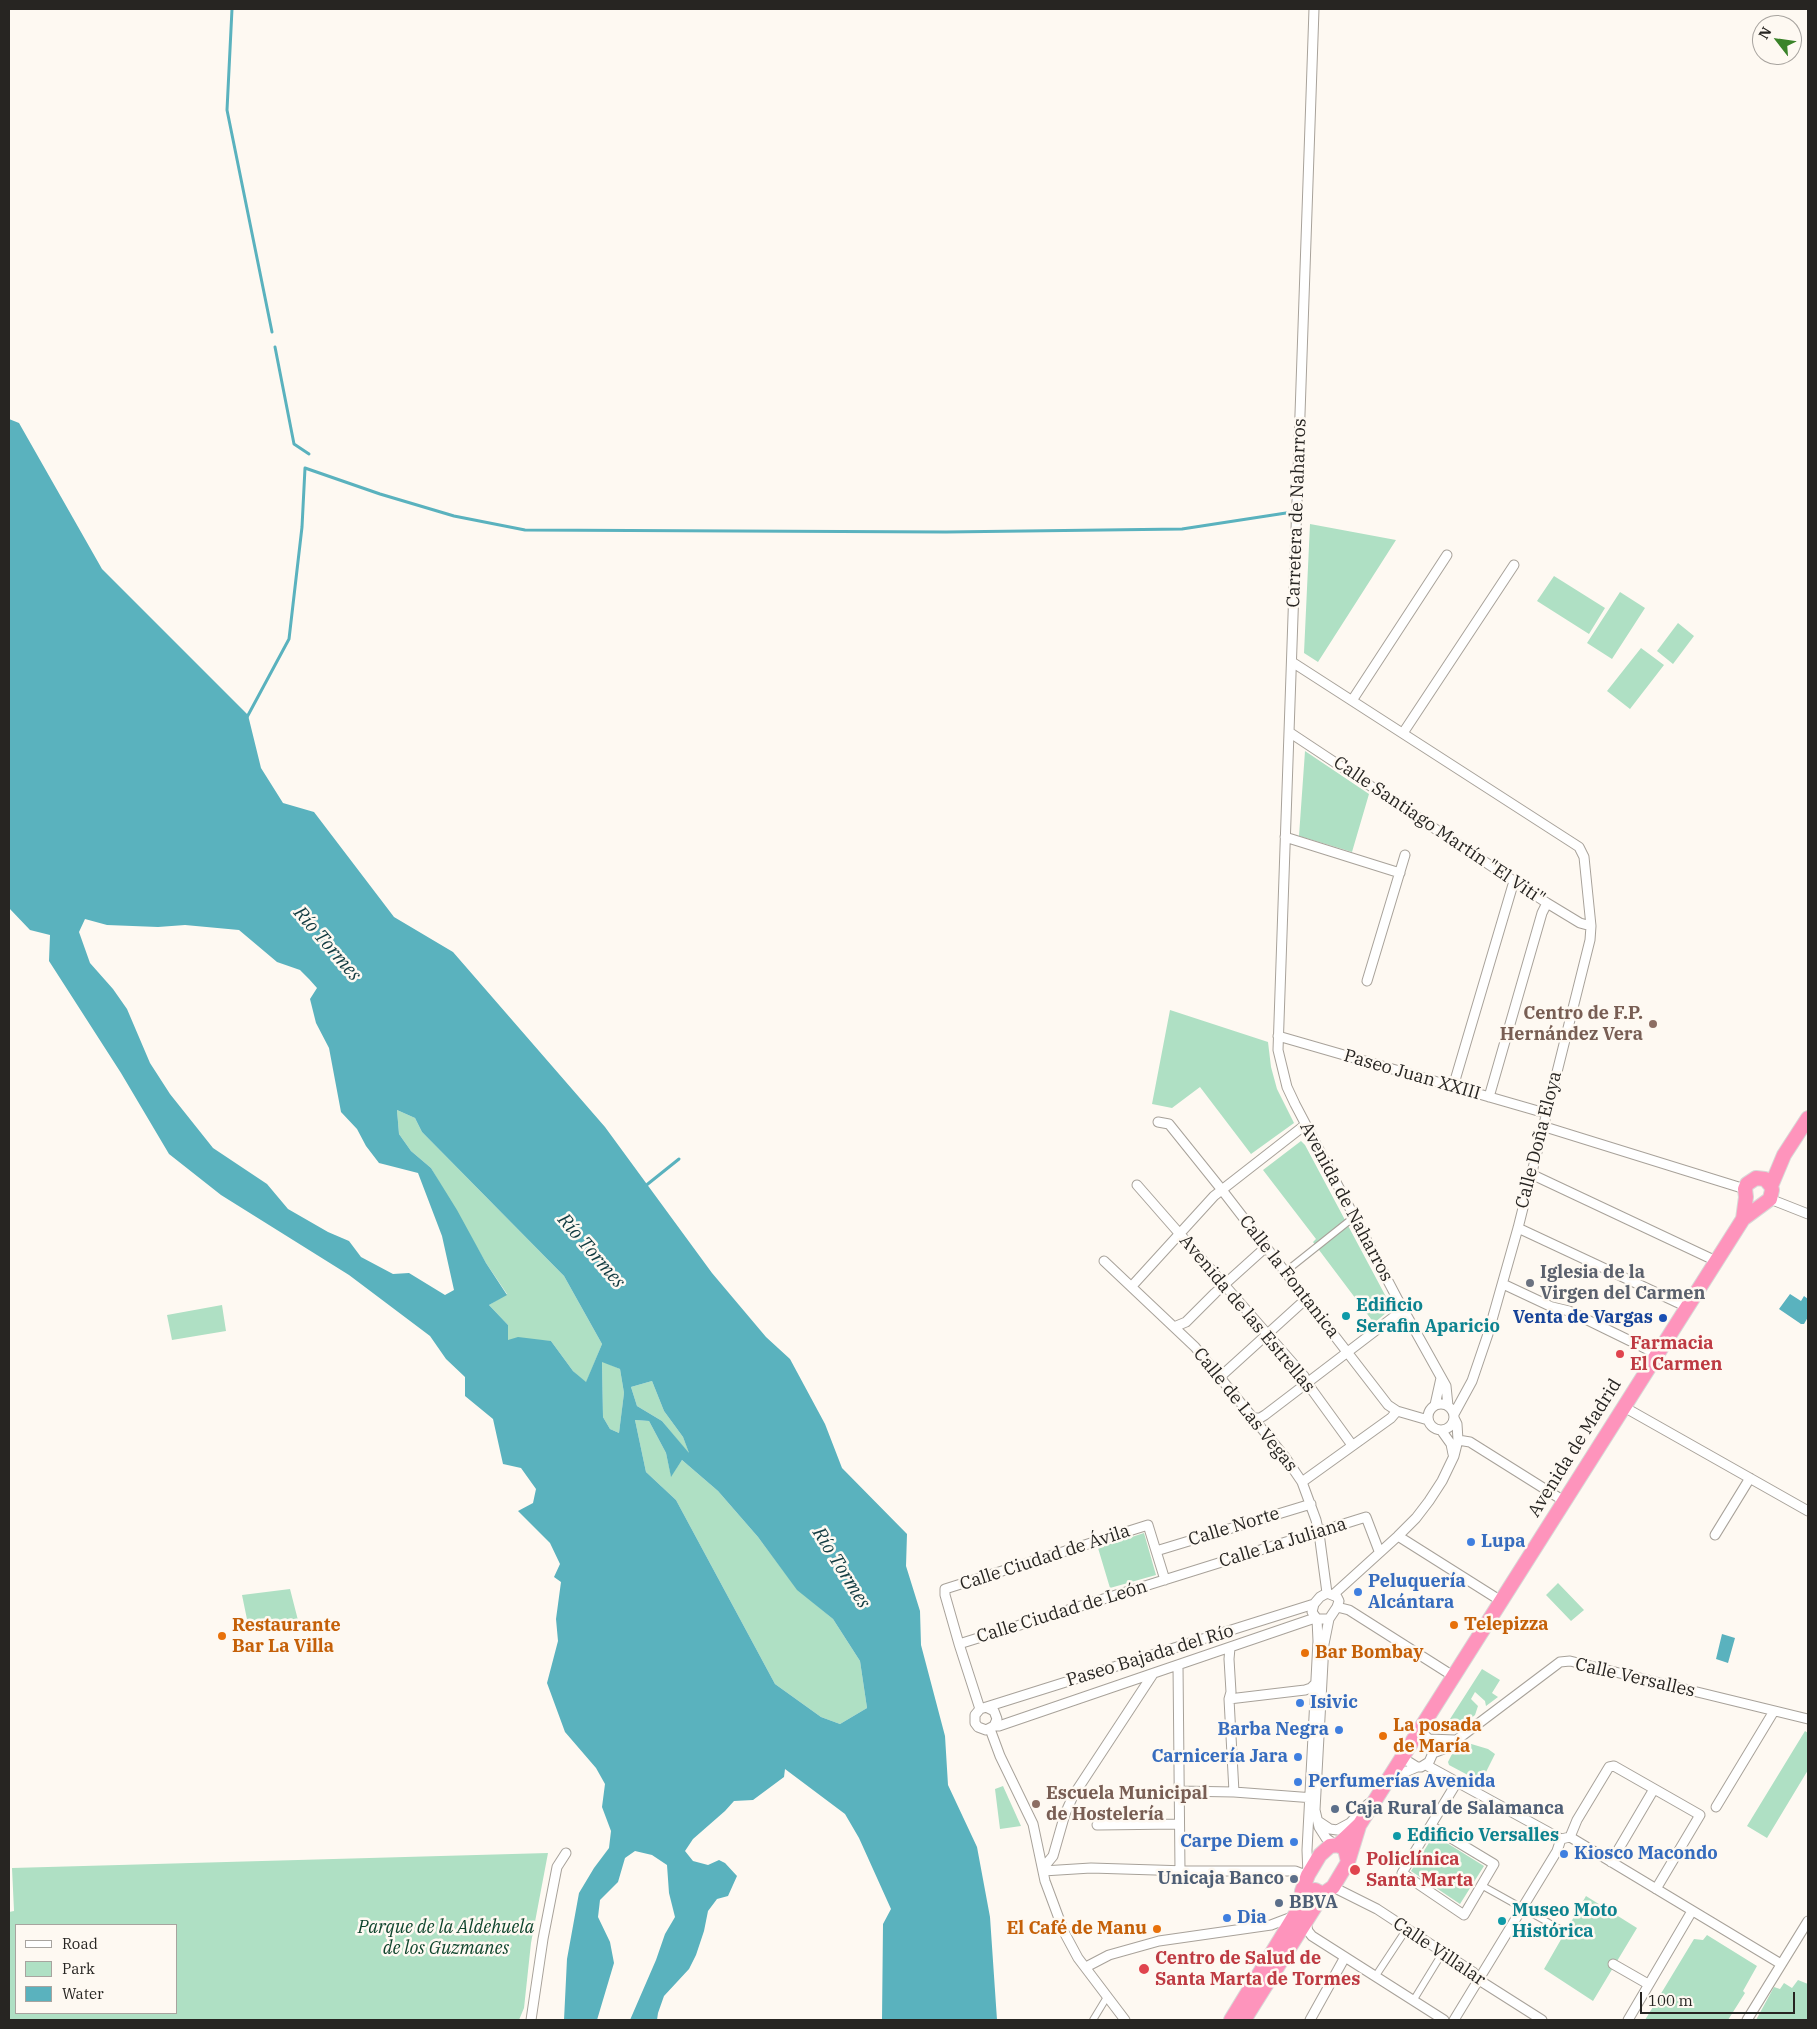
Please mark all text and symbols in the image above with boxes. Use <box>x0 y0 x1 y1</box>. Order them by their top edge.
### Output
north arrow <box>1752 15 1802 65</box>
text: N <box>1754 24 1775 42</box>
street label: Carretera de Naharros <box>1283 418 1311 608</box>
street label: Calle Santiago Martín "El Viti" <box>1329 752 1549 910</box>
water label: Río Tormes <box>289 902 365 986</box>
place label: Centro de F.P. Hernández Vera <box>1500 1003 1643 1046</box>
marker: Centro de F.P. Hernández Vera <box>1647 1018 1659 1030</box>
street label: Paseo Juan XXIII <box>1341 1045 1483 1105</box>
street label: Calle Doña Eloya <box>1512 1069 1566 1211</box>
street label: Avenida de Naharros <box>1295 1119 1397 1285</box>
water label: Río Tormes <box>553 1209 629 1293</box>
street label: Calle la Fontanica <box>1234 1211 1344 1343</box>
street label: Avenida de las Estrellas <box>1175 1231 1319 1397</box>
place label: Iglesia de la Virgen del Carmen <box>1540 1262 1705 1304</box>
marker: Iglesia de la Virgen del Carmen <box>1524 1277 1536 1289</box>
place label: Edificio Serafin Aparicio <box>1356 1295 1500 1338</box>
place label: Venta de Vargas <box>1513 1307 1653 1329</box>
marker: Edificio Serafin Aparicio <box>1340 1310 1352 1322</box>
marker: Venta de Vargas <box>1657 1312 1669 1324</box>
place label: Farmacia El Carmen <box>1630 1333 1722 1376</box>
street label: Calle de Las Vegas <box>1188 1344 1302 1476</box>
marker: Farmacia El Carmen <box>1614 1348 1626 1360</box>
street label: Avenida de Madrid <box>1524 1375 1626 1521</box>
street label: Calle Norte <box>1186 1503 1282 1551</box>
street label: Calle La Juliana <box>1217 1513 1349 1573</box>
street label: Calle Ciudad de Ávila <box>957 1520 1133 1596</box>
water label: Río Tormes <box>807 1523 875 1613</box>
place label: Lupa <box>1481 1531 1526 1553</box>
marker: Lupa <box>1465 1536 1477 1548</box>
place label: Peluquería Alcántara <box>1368 1571 1466 1614</box>
street label: Calle Ciudad de León <box>974 1576 1150 1648</box>
marker: Peluquería Alcántara <box>1352 1586 1364 1598</box>
place label: Telepizza <box>1464 1614 1548 1636</box>
place label: Restaurante Bar La Villa <box>232 1615 341 1658</box>
marker: Telepizza <box>1448 1619 1460 1631</box>
street label: Paseo Bajada del Río <box>1064 1620 1236 1692</box>
marker: Restaurante Bar La Villa <box>216 1630 228 1642</box>
place label: Bar Bombay <box>1315 1642 1423 1664</box>
marker: Bar Bombay <box>1299 1647 1311 1659</box>
street label: Calle Versalles <box>1573 1654 1697 1702</box>
place label: Isivic <box>1310 1692 1358 1714</box>
marker: Isivic <box>1294 1697 1306 1709</box>
place label: La posada de María <box>1393 1715 1482 1758</box>
place label: Barba Negra <box>1218 1719 1329 1741</box>
marker: Barba Negra <box>1333 1724 1345 1736</box>
marker: La posada de María <box>1377 1730 1389 1742</box>
place label: Carnicería Jara <box>1151 1746 1288 1768</box>
marker: Carnicería Jara <box>1292 1751 1304 1763</box>
place label: Perfumerías Avenida <box>1308 1771 1496 1793</box>
marker: Perfumerías Avenida <box>1292 1776 1304 1788</box>
place label: Escuela Municipal de Hostelería <box>1046 1783 1208 1826</box>
marker: Escuela Municipal de Hostelería <box>1030 1798 1042 1810</box>
place label: Caja Rural de Salamanca <box>1345 1798 1564 1820</box>
marker: Caja Rural de Salamanca <box>1329 1803 1341 1815</box>
place label: Edificio Versalles <box>1407 1825 1559 1847</box>
marker: Edificio Versalles <box>1391 1830 1403 1842</box>
place label: Carpe Diem <box>1180 1831 1284 1853</box>
marker: Carpe Diem <box>1288 1836 1300 1848</box>
place label: Kiosco Macondo <box>1574 1843 1718 1865</box>
marker: Kiosco Macondo <box>1558 1848 1570 1860</box>
place label: Policlínica Santa Marta <box>1366 1849 1473 1892</box>
marker: Policlínica Santa Marta <box>1348 1863 1362 1877</box>
place label: Unicaja Banco <box>1157 1868 1284 1890</box>
marker: Unicaja Banco <box>1288 1873 1300 1885</box>
place label: BBVA <box>1289 1892 1338 1914</box>
marker: BBVA <box>1273 1897 1285 1909</box>
place label: Museo Moto Histórica <box>1512 1900 1618 1942</box>
place label: Dia <box>1237 1907 1267 1929</box>
marker: Dia <box>1221 1912 1233 1924</box>
street label: Calle Villalar <box>1389 1913 1489 1991</box>
marker: Museo Moto Histórica <box>1496 1915 1508 1927</box>
park label: Parque de la Aldehuela de los Guzmanes <box>358 1917 534 1960</box>
place label: El Café de Manu <box>1007 1918 1147 1940</box>
marker: El Café de Manu <box>1151 1923 1163 1935</box>
legend <box>15 1924 178 2014</box>
text: Road <box>62 1934 98 1953</box>
place label: Centro de Salud de Santa Marta de Tormes <box>1155 1948 1360 1990</box>
text: Park <box>62 1959 95 1978</box>
marker: Centro de Salud de Santa Marta de Tormes <box>1137 1962 1151 1976</box>
scale bar <box>1642 1982 1797 2014</box>
text: Water <box>62 1984 104 2003</box>
text: 100 m <box>1648 1991 1693 2010</box>

